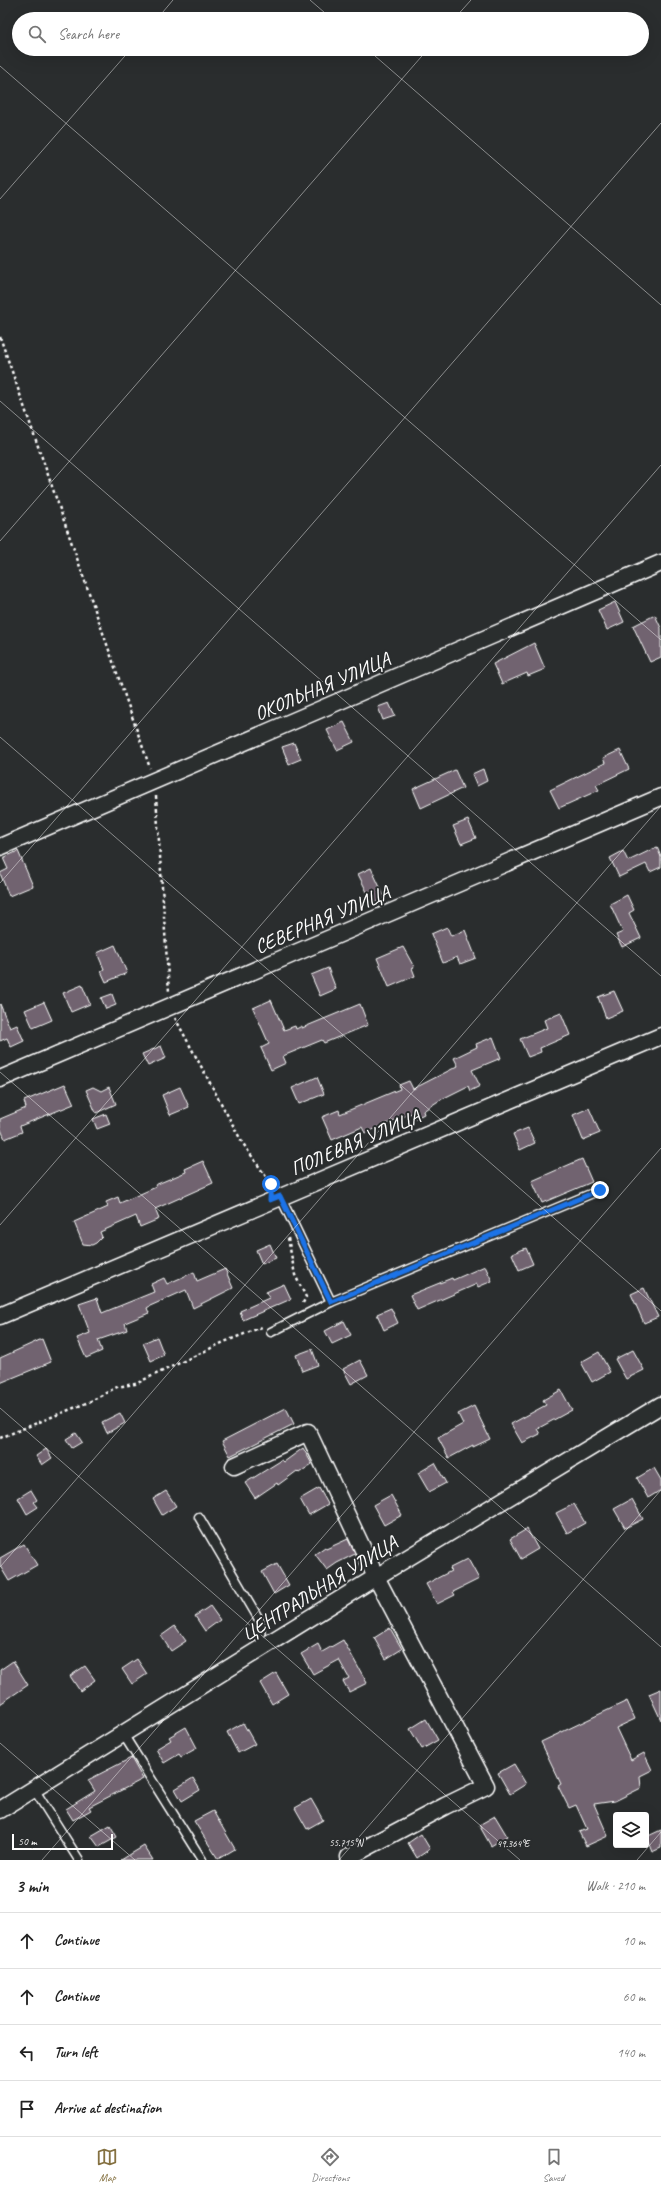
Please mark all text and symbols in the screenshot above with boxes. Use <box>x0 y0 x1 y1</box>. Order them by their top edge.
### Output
search box <box>12 12 649 56</box>
icon: search <box>26 23 48 45</box>
text: Search here <box>58 25 119 44</box>
street label: ОКОЛЬНАЯ УЛИЦА <box>251 646 395 726</box>
street label: СЕВЕРНАЯ УЛИЦА <box>251 879 394 959</box>
street label: ПОЛЕВАЯ УЛИЦА <box>287 1104 425 1181</box>
route start <box>262 1175 280 1193</box>
route end <box>591 1181 609 1199</box>
street label: ЦЕНТРАЛЬНАЯ УЛИЦА <box>237 1530 403 1647</box>
map controls <box>613 1812 649 1848</box>
button: layers <box>613 1812 649 1848</box>
scale bar <box>12 1832 113 1851</box>
text: 50 m <box>18 1834 37 1848</box>
text: 55.715°N <box>329 1836 365 1849</box>
text: 49.364°E <box>497 1837 531 1850</box>
text: 3 min <box>16 1876 49 1897</box>
text: Walk · 210 m <box>586 1878 645 1894</box>
icon: ahead <box>16 1930 38 1952</box>
text: Continue <box>54 1931 99 1950</box>
text: 10 m <box>623 1933 645 1949</box>
icon: ahead <box>16 1986 38 2008</box>
text: Continue <box>54 1987 99 2006</box>
text: 60 m <box>623 1989 645 2005</box>
icon: left <box>16 2042 38 2064</box>
text: Turn left <box>54 2043 97 2062</box>
text: 140 m <box>617 2045 645 2061</box>
icon: arrive <box>16 2098 38 2120</box>
text: Arrive at destination <box>54 2099 161 2118</box>
tab: Map <box>96 2146 118 2184</box>
tab: Directions <box>311 2146 350 2184</box>
tab: Saved <box>543 2146 565 2184</box>

